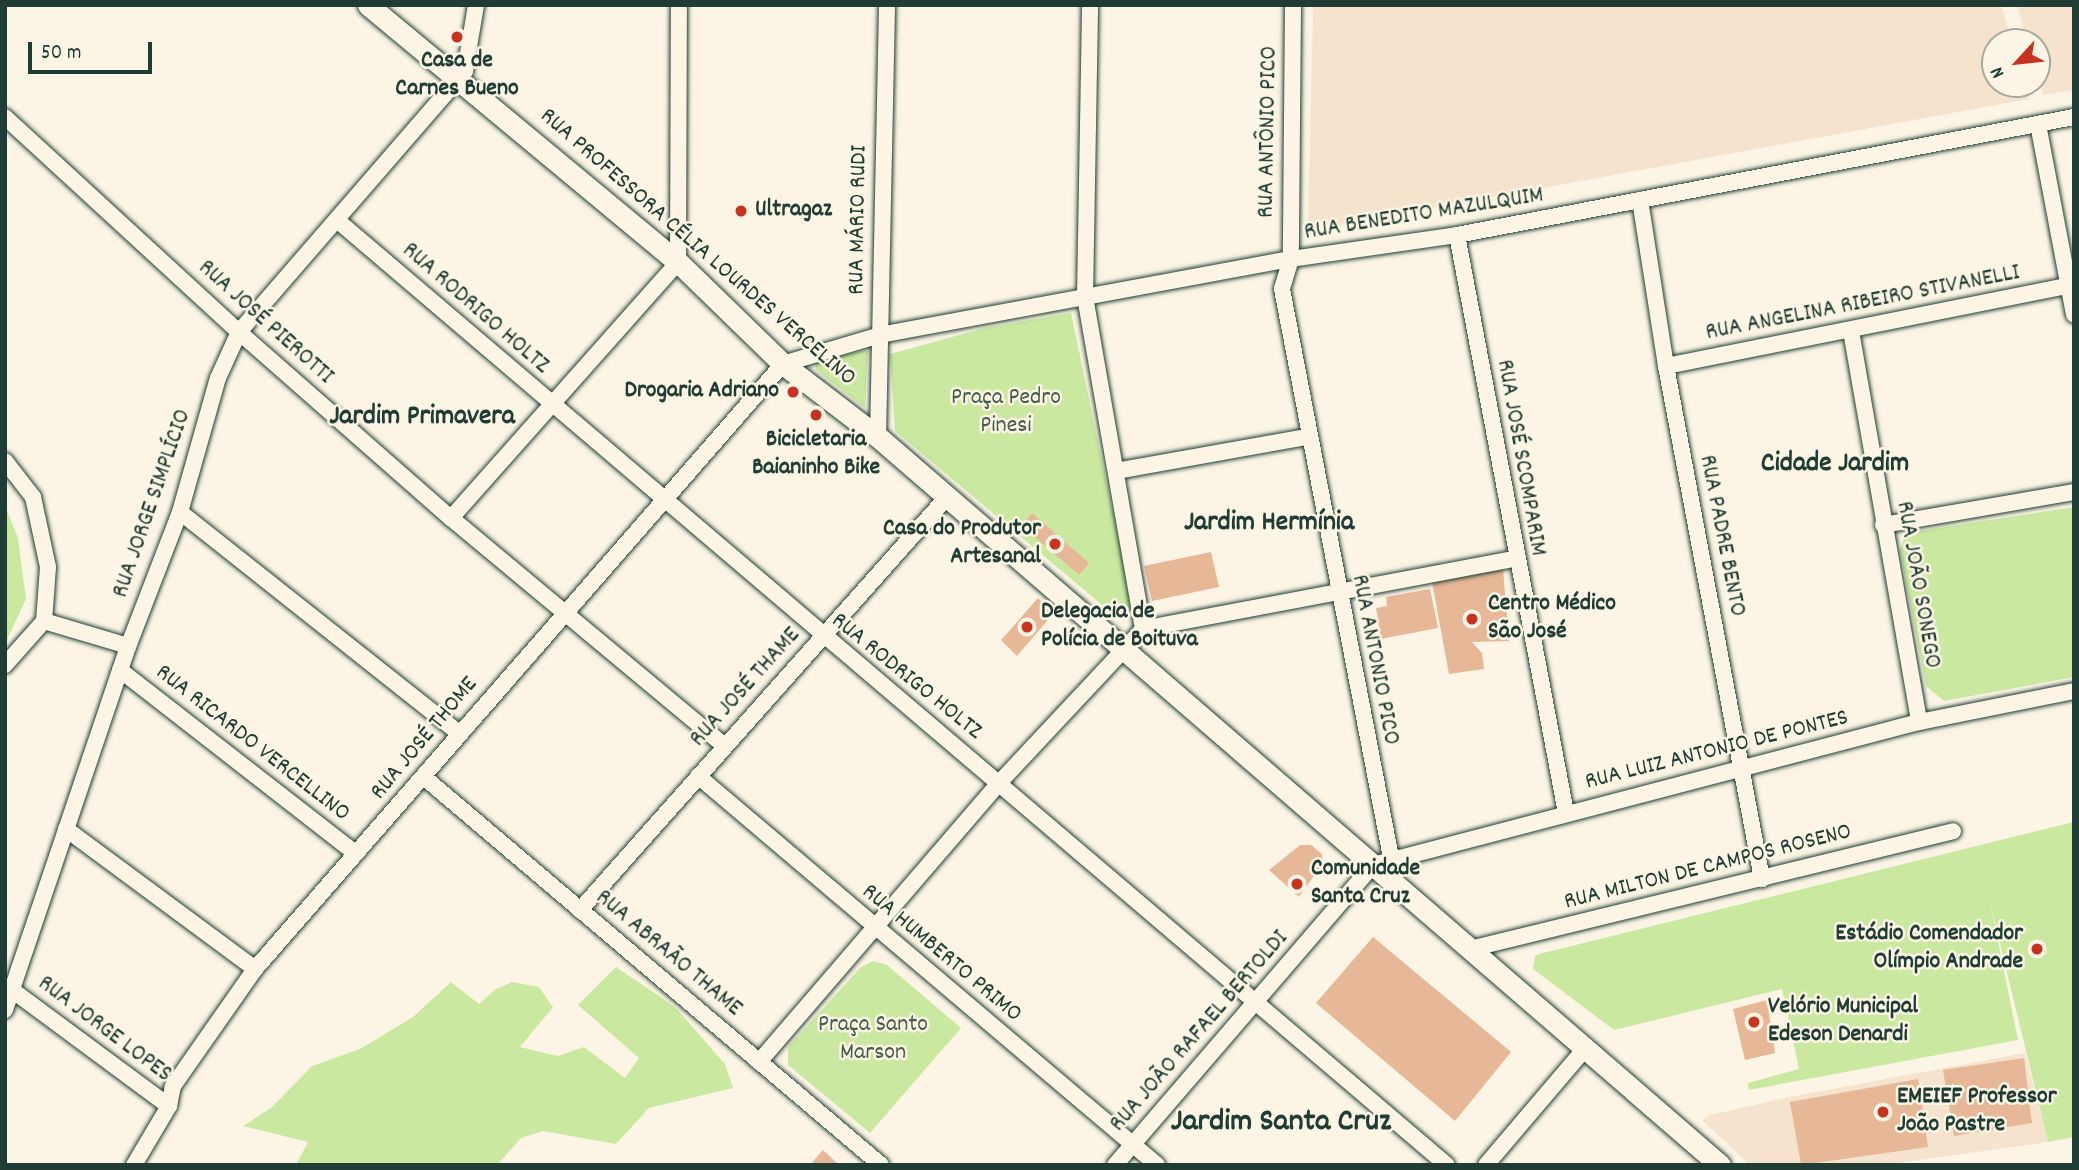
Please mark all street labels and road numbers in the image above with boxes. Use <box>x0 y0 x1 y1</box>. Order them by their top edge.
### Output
street label: RUA ANTÔNIO PICO <box>1253 46 1285 218</box>
street label: RUA PROFESSORA CÉLIA LOURDES VERCELINO <box>533 103 861 393</box>
street label: RUA MÁRIO RUDI <box>843 145 875 295</box>
street label: RUA BENEDITO MAZULQUIM <box>1302 182 1546 248</box>
street label: RUA RODRIGO HOLTZ <box>395 237 555 381</box>
street label: RUA JOSÉ PIEROTTI <box>191 255 339 391</box>
street label: RUA ANGELINA RIBEIRO STIVANELLI <box>1703 259 2023 349</box>
street label: RUA JOSÉ SCOMPARIM <box>1489 358 1551 558</box>
street label: RUA JORGE SIMPLÍCIO <box>107 406 199 602</box>
street label: RUA PADRE BENTO <box>1691 453 1751 619</box>
street label: RUA JOÃO SONEGO <box>1888 499 1946 671</box>
street label: RUA ANTONIO PICO <box>1343 572 1405 748</box>
street label: RUA RODRIGO HOLTZ <box>825 607 987 747</box>
street label: RUA JOSÉ THAME <box>685 622 807 754</box>
street label: RUA RICARDO VERCELLINO <box>149 659 355 829</box>
street label: RUA JOSÉ THOME <box>365 672 485 806</box>
street label: RUA LUIZ ANTONIO DE PONTES <box>1583 704 1851 798</box>
street label: RUA MILTON DE CAMPOS ROSENO <box>1561 818 1855 918</box>
street label: RUA HUMBERTO PRIMO <box>855 879 1027 1029</box>
street label: RUA ABRAÃO THAME <box>589 884 747 1024</box>
street label: RUA JOÃO RAFAEL BERTOLDI <box>1105 925 1295 1139</box>
street label: RUA JORGE LOPES <box>31 970 177 1090</box>

